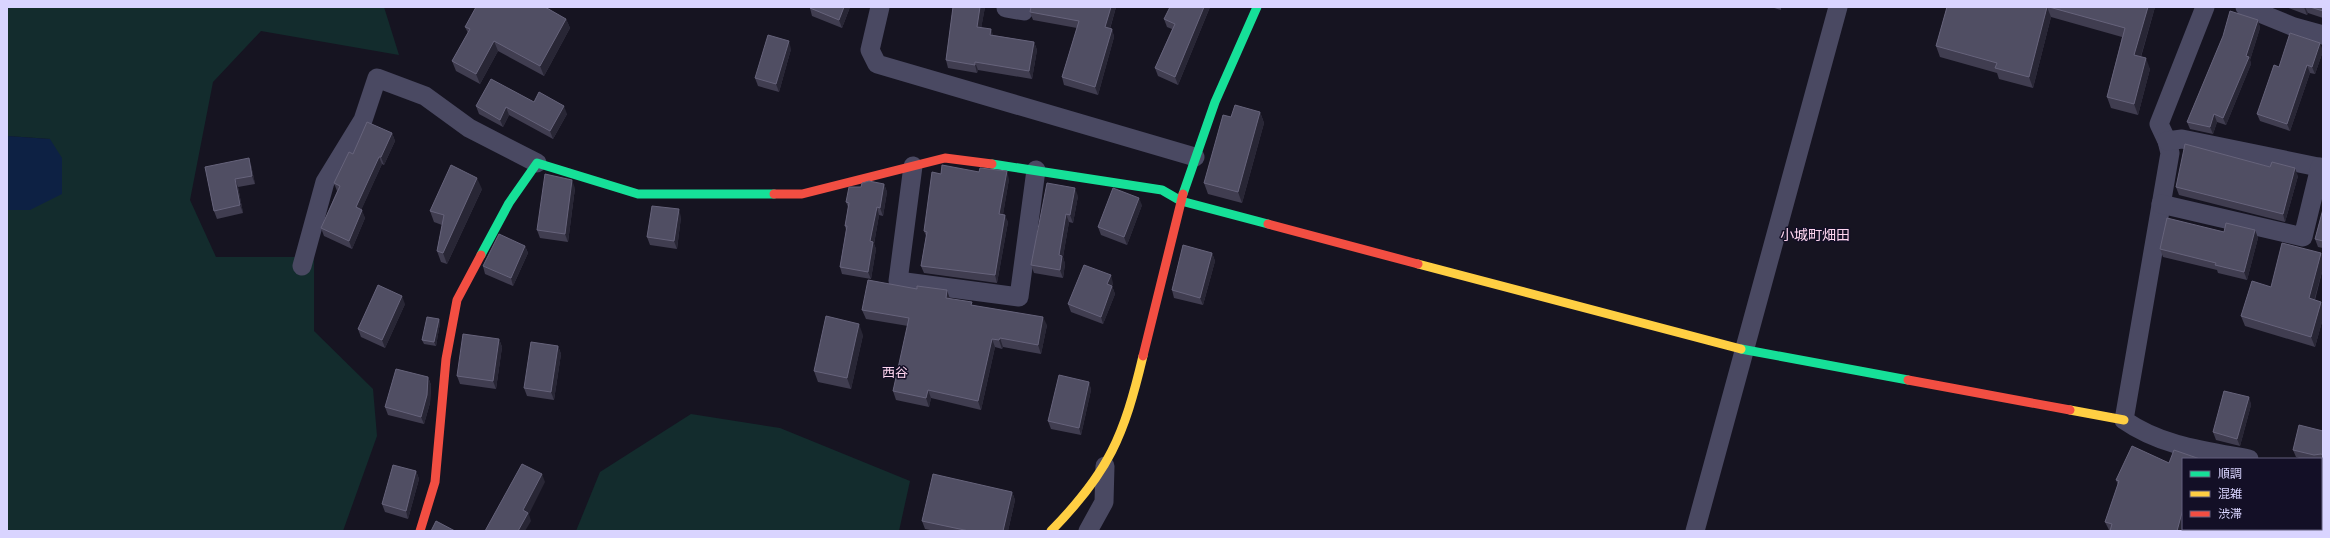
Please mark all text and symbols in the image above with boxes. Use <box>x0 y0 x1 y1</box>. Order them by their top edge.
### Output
district label: 小城町畑田 <box>1780 227 1850 243</box>
district label: 西谷 <box>882 365 908 380</box>
legend <box>2182 458 2322 530</box>
text: 順調 <box>2218 467 2242 481</box>
text: 混雑 <box>2218 487 2242 501</box>
text: 渋滞 <box>2218 507 2242 521</box>

